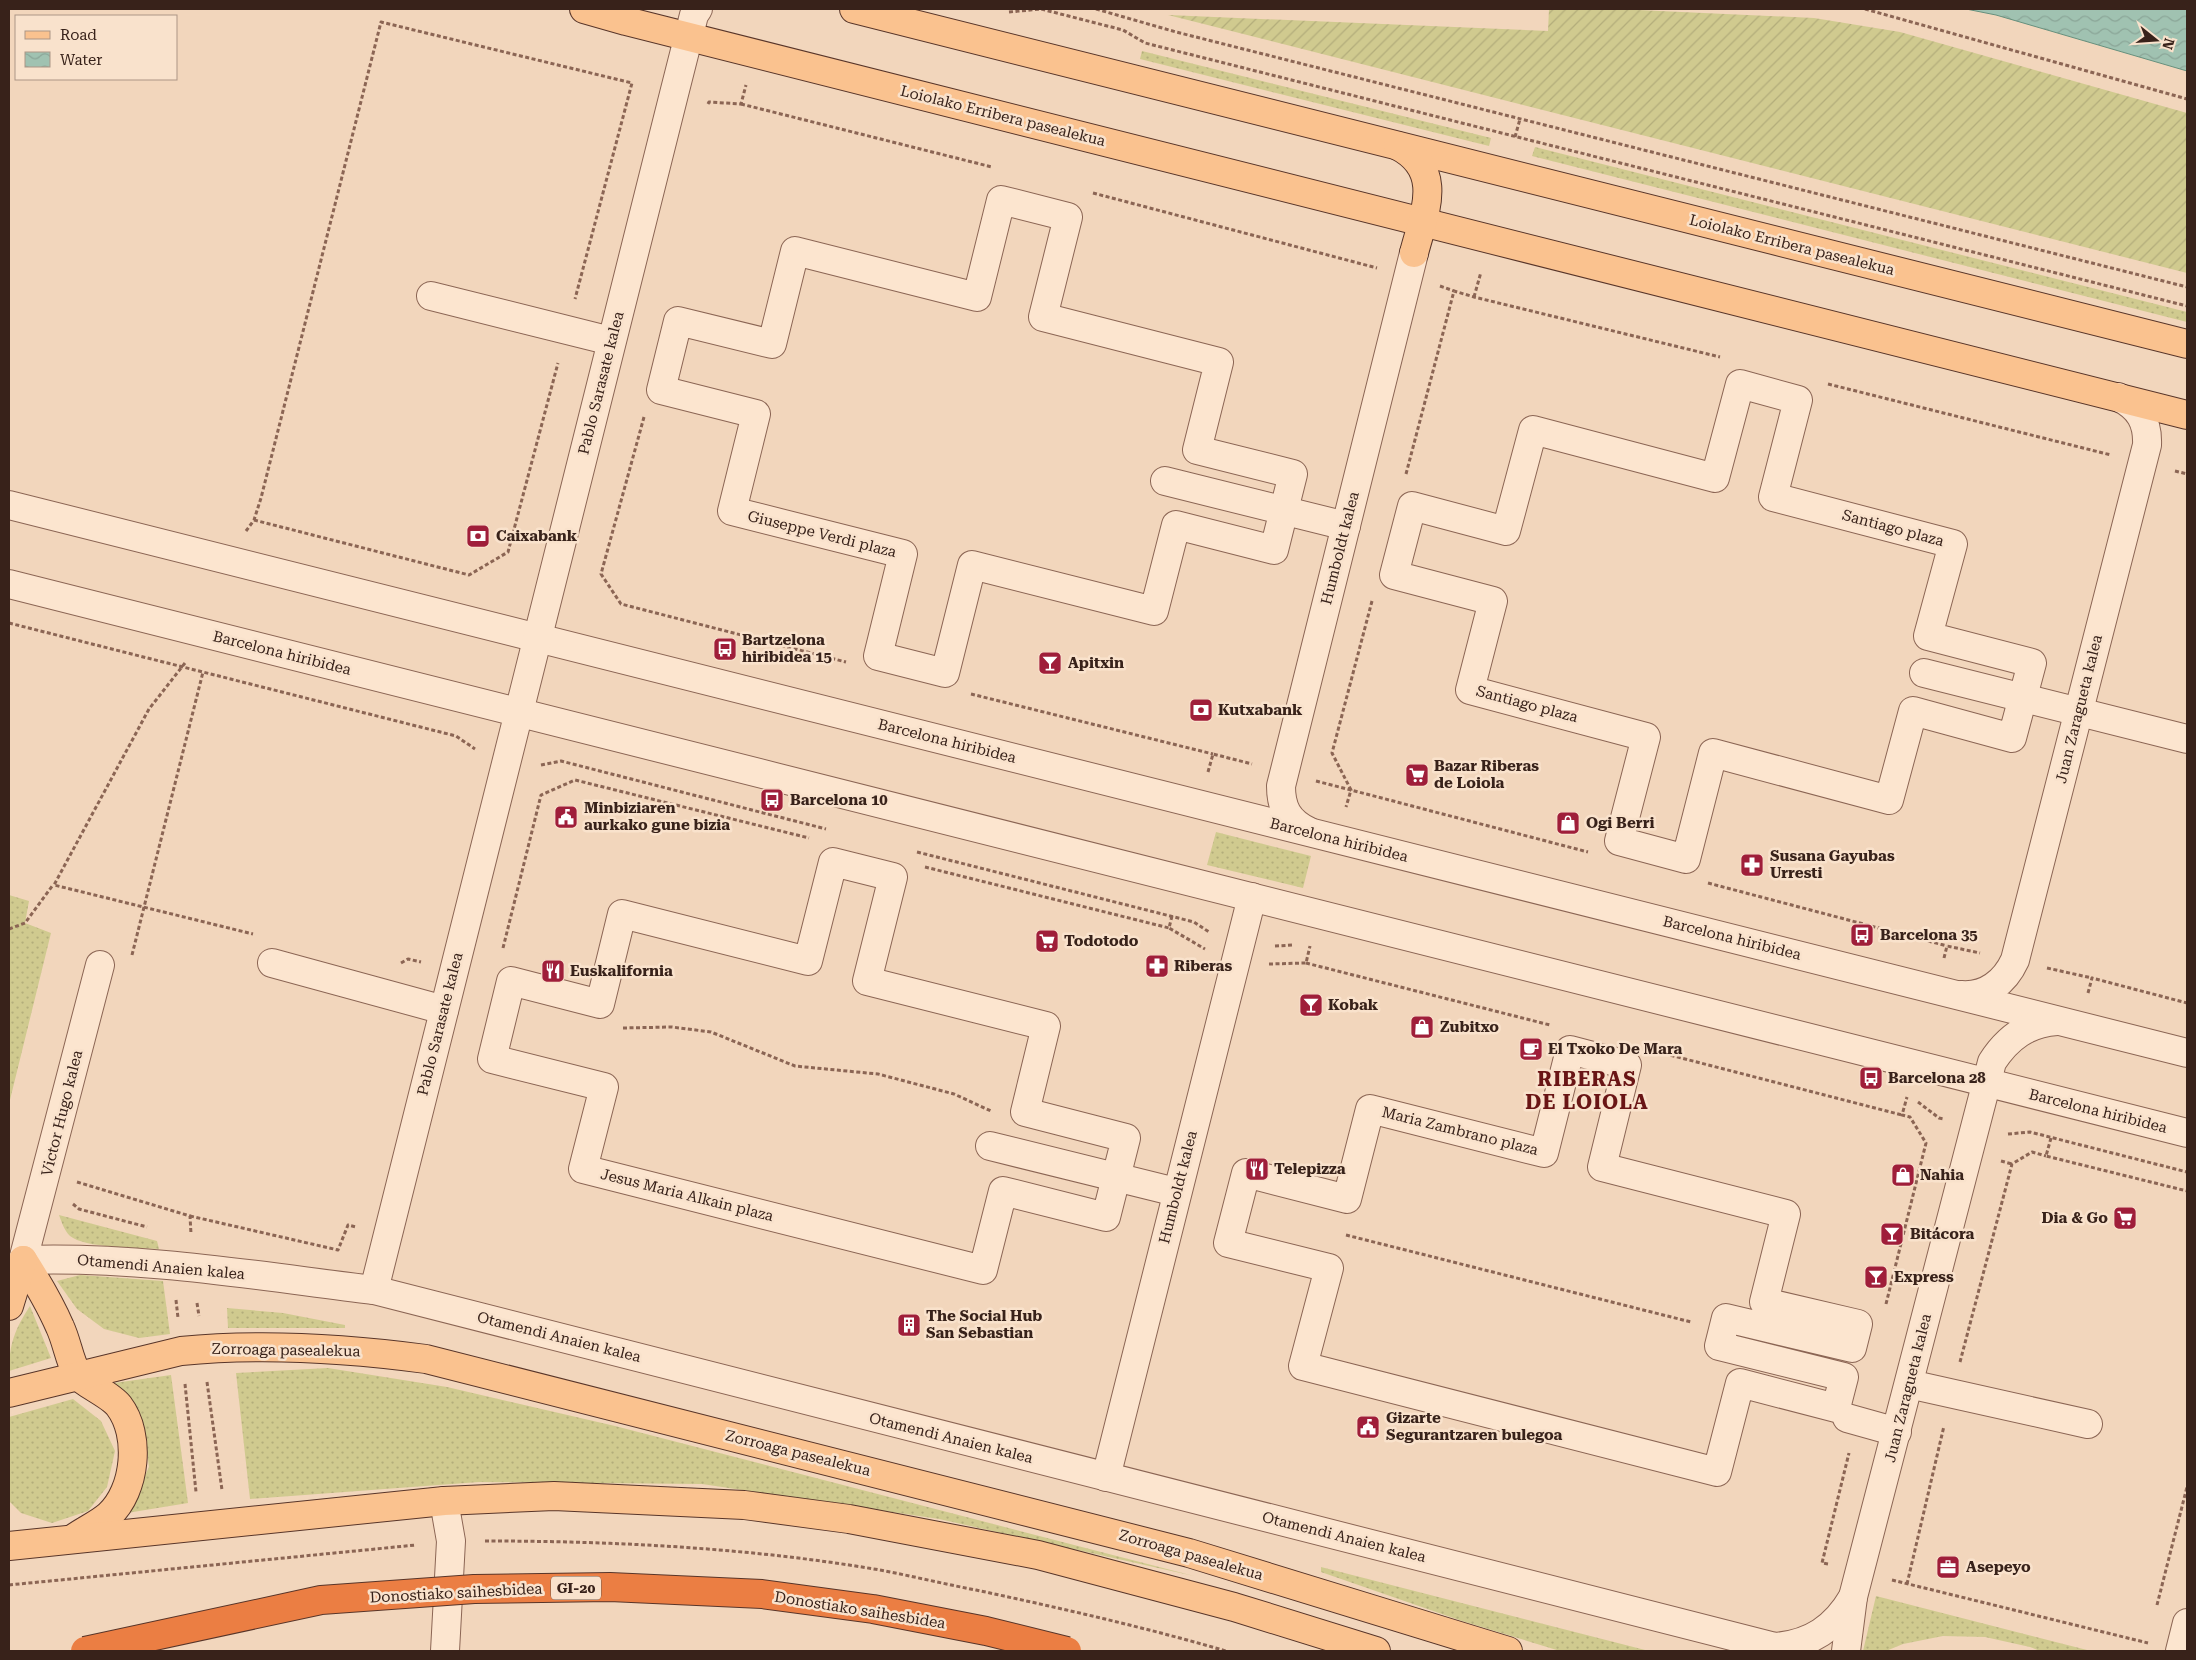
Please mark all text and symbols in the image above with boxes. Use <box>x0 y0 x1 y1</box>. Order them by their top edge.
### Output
legend <box>15 15 178 80</box>
north arrow <box>2131 15 2181 65</box>
text: Road <box>60 26 97 44</box>
text: N <box>2159 36 2178 52</box>
text: Water <box>60 51 102 69</box>
street label: Loiolako Erribera pasealekua <box>899 82 1107 150</box>
street label: Loiolako Erribera pasealekua <box>1688 211 1896 279</box>
street label: Pablo Sarasate kalea <box>574 310 628 456</box>
street label: Humboldt kalea <box>1317 490 1363 606</box>
street label: Santiago plaza <box>1840 506 1946 550</box>
street label: Giuseppe Verdi plaza <box>746 507 898 561</box>
bank icon: Caixabank <box>465 523 491 549</box>
place label: Caixabank <box>496 527 578 545</box>
street label: Barcelona hiribidea <box>211 627 353 679</box>
place label: Bartzelona hiribidea 15 <box>742 631 832 666</box>
street label: Juan Zaragueta kalea <box>2052 633 2106 785</box>
bus stop icon: Bartzelona hiribidea 15 <box>712 636 738 662</box>
bar icon: Apitxin <box>1037 650 1063 676</box>
place label: Apitxin <box>1068 654 1124 672</box>
street label: Santiago plaza <box>1474 682 1580 726</box>
bank icon: Kutxabank <box>1188 697 1214 723</box>
place label: Kutxabank <box>1218 701 1303 719</box>
street label: Barcelona hiribidea <box>876 715 1018 767</box>
place label: Bazar Riberas de Loiola <box>1434 757 1539 792</box>
supermarket icon: Bazar Riberas de Loiola <box>1404 762 1430 788</box>
bus stop icon: Barcelona 10 <box>759 787 785 813</box>
place label: Barcelona 10 <box>790 791 888 809</box>
place label: Minbiziaren aurkako gune bizia <box>584 799 730 834</box>
public building icon: Minbiziaren aurkako gune bizia <box>553 804 579 830</box>
shop icon: Ogi Berri <box>1555 810 1581 836</box>
street label: Barcelona hiribidea <box>1268 814 1410 866</box>
place label: Ogi Berri <box>1586 814 1654 832</box>
place label: Susana Gayubas Urresti <box>1770 847 1895 882</box>
pharmacy icon: Susana Gayubas Urresti <box>1739 852 1765 878</box>
street label: Barcelona hiribidea <box>1661 912 1803 964</box>
bus stop icon: Barcelona 35 <box>1849 922 1875 948</box>
place label: Barcelona 35 <box>1880 926 1978 944</box>
supermarket icon: Todotodo <box>1034 928 1060 954</box>
place label: Todotodo <box>1064 932 1139 950</box>
street label: Pablo Sarasate kalea <box>413 951 467 1097</box>
pharmacy icon: Riberas <box>1144 953 1170 979</box>
place label: Riberas <box>1174 957 1233 975</box>
restaurant icon: Euskalifornia <box>540 958 566 984</box>
place label: Euskalifornia <box>570 962 673 980</box>
bar icon: Kobak <box>1298 992 1324 1018</box>
place label: Kobak <box>1328 996 1379 1014</box>
shop icon: Zubitxo <box>1409 1014 1435 1040</box>
place label: Zubitxo <box>1440 1018 1499 1036</box>
cafe icon: El Txoko De Mara <box>1518 1036 1544 1062</box>
place label: El Txoko De Mara <box>1548 1040 1683 1058</box>
street label: Victor Hugo kalea <box>38 1048 86 1178</box>
bus stop icon: Barcelona 28 <box>1858 1065 1884 1091</box>
district label: RIBERAS DE LOIOLA <box>1525 1067 1649 1114</box>
place label: Barcelona 28 <box>1888 1069 1986 1087</box>
street label: Barcelona hiribidea <box>2027 1085 2169 1137</box>
street label: Maria Zambrano plaza <box>1380 1103 1540 1159</box>
street label: Humboldt kalea <box>1155 1129 1201 1245</box>
restaurant icon: Telepizza <box>1244 1156 1270 1182</box>
place label: Telepizza <box>1274 1160 1346 1178</box>
shop icon: Nahia <box>1890 1162 1916 1188</box>
street label: Jesus Maria Alkain plaza <box>599 1165 775 1225</box>
place label: Nahia <box>1920 1166 1964 1184</box>
supermarket icon: Dia & Go <box>2112 1205 2138 1231</box>
place label: Dia & Go <box>2042 1209 2108 1227</box>
bar icon: Bitácora <box>1879 1221 1905 1247</box>
place label: Bitácora <box>1910 1225 1975 1243</box>
street label: Otamendi Anaien kalea <box>76 1251 246 1283</box>
bar icon: Express <box>1863 1264 1889 1290</box>
place label: Express <box>1894 1268 1954 1286</box>
place label: The Social Hub San Sebastian <box>926 1307 1042 1342</box>
street label: Otamendi Anaien kalea <box>475 1308 643 1366</box>
building icon: The Social Hub San Sebastian <box>896 1312 922 1338</box>
street label: Juan Zaragueta kalea <box>1881 1312 1935 1464</box>
street label: Zorroaga pasealekua <box>211 1340 361 1360</box>
street label: Otamendi Anaien kalea <box>867 1409 1035 1467</box>
place label: Gizarte Segurantzaren bulegoa <box>1386 1409 1563 1444</box>
public building icon: Gizarte Segurantzaren bulegoa <box>1355 1414 1381 1440</box>
street label: Zorroaga pasealekua <box>724 1426 872 1480</box>
street label: Otamendi Anaien kalea <box>1260 1508 1428 1566</box>
street label: Zorroaga pasealekua <box>1117 1526 1265 1584</box>
office icon: Asepeyo <box>1935 1554 1961 1580</box>
place label: Asepeyo <box>1966 1558 2031 1576</box>
road number: GI-20 <box>551 1576 601 1600</box>
street label: Donostiako saihesbidea <box>369 1579 543 1607</box>
street label: Donostiako saihesbidea <box>773 1588 947 1632</box>

